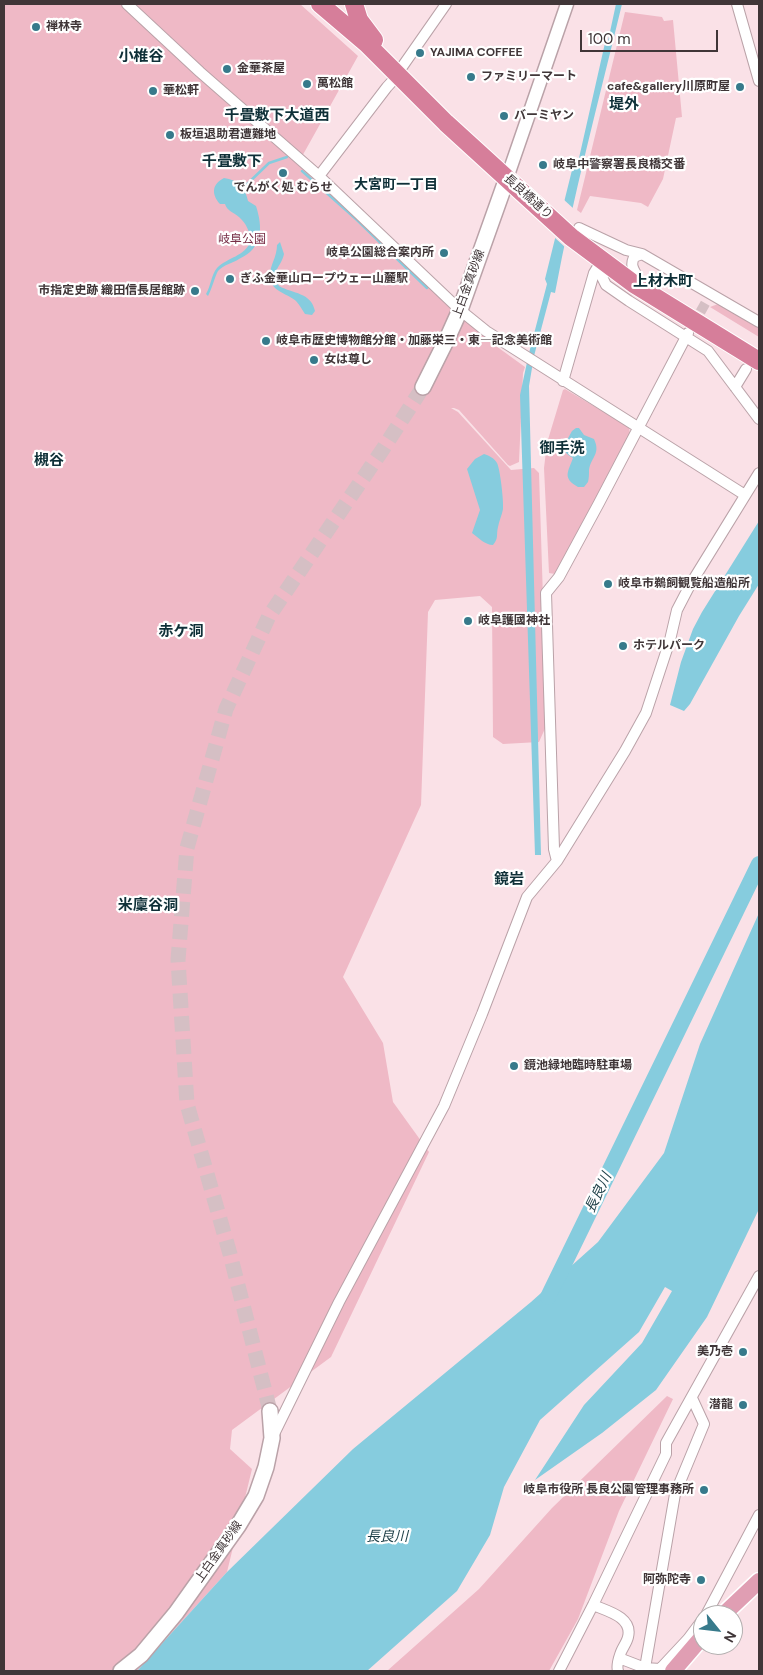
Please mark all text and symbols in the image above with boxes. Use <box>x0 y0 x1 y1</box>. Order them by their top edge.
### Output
place label: 禅林寺 <box>46 20 82 34</box>
scale bar <box>583 20 720 52</box>
marker: 禅林寺 <box>30 21 42 33</box>
text: 100 m <box>588 29 631 49</box>
place label: YAJIMA COFFEE <box>430 46 522 60</box>
marker: YAJIMA COFFEE <box>414 47 426 59</box>
district label: 小椎谷 <box>119 48 163 66</box>
place label: 金華茶屋 <box>237 62 285 76</box>
marker: 金華茶屋 <box>221 63 233 75</box>
place label: ファミリーマート <box>481 70 577 84</box>
marker: ファミリーマート <box>465 71 477 83</box>
place label: 萬松館 <box>317 77 353 91</box>
marker: 萬松館 <box>301 78 313 90</box>
place label: cafe&gallery川原町屋 <box>607 80 730 94</box>
marker: cafe&gallery川原町屋 <box>734 81 746 93</box>
place label: 華松軒 <box>163 84 199 98</box>
marker: 華松軒 <box>147 85 159 97</box>
district label: 堤外 <box>609 96 639 114</box>
district label: 千畳敷下大道西 <box>225 107 329 125</box>
place label: バーミヤン <box>514 109 574 123</box>
marker: バーミヤン <box>498 110 510 122</box>
place label: 板垣退助君遭難地 <box>180 128 276 142</box>
marker: 板垣退助君遭難地 <box>164 129 176 141</box>
district label: 千畳敷下 <box>202 153 262 171</box>
place label: 岐阜中警察署長良橋交番 <box>553 158 685 172</box>
marker: 岐阜中警察署長良橋交番 <box>537 159 549 171</box>
marker: でんがく処 むらせ <box>277 167 289 179</box>
street label: 長良橋通り <box>501 172 555 222</box>
district label: 大宮町一丁目 <box>354 177 438 193</box>
place label: でんがく処 むらせ <box>234 181 332 195</box>
park label: 岐阜公園 <box>218 233 266 247</box>
place label: 岐阜公園総合案内所 <box>326 246 434 260</box>
marker: 岐阜公園総合案内所 <box>438 247 450 259</box>
street label: 上白金真砂線 <box>450 248 488 320</box>
place label: ぎふ金華山ロープウェー山麓駅 <box>240 272 408 286</box>
marker: ぎふ金華山ロープウェー山麓駅 <box>224 273 236 285</box>
district label: 上材木町 <box>633 273 693 291</box>
place label: 市指定史跡 織田信長居館跡 <box>38 284 185 298</box>
marker: 市指定史跡 織田信長居館跡 <box>189 285 201 297</box>
place label: 岐阜市歴史博物館分館・加藤栄三・東―記念美術館 <box>276 334 552 348</box>
marker: 岐阜市歴史博物館分館・加藤栄三・東―記念美術館 <box>260 335 272 347</box>
place label: 女は尊し <box>324 353 372 367</box>
marker: 女は尊し <box>308 354 320 366</box>
district label: 御手洗 <box>540 440 584 458</box>
district label: 槻谷 <box>34 452 64 470</box>
place label: 岐阜市鵜飼観覧船造船所 <box>618 577 750 591</box>
marker: 岐阜市鵜飼観覧船造船所 <box>602 578 614 590</box>
place label: 岐阜護國神社 <box>478 614 550 628</box>
marker: 岐阜護國神社 <box>462 615 474 627</box>
district label: 赤ケ洞 <box>159 623 203 641</box>
place label: ホテルパーク <box>633 639 705 653</box>
marker: ホテルパーク <box>617 640 629 652</box>
district label: 鏡岩 <box>494 871 524 889</box>
district label: 米廩谷洞 <box>118 897 178 915</box>
place label: 鏡池緑地臨時駐車場 <box>524 1059 632 1073</box>
marker: 鏡池緑地臨時駐車場 <box>508 1060 520 1072</box>
water label: 長良川 <box>582 1170 616 1216</box>
place label: 美乃壱 <box>697 1345 733 1359</box>
marker: 美乃壱 <box>737 1346 749 1358</box>
place label: 潜龍 <box>709 1398 733 1412</box>
marker: 潜龍 <box>737 1399 749 1411</box>
place label: 岐阜市役所 長良公園管理事務所 <box>523 1483 694 1497</box>
marker: 岐阜市役所 長良公園管理事務所 <box>698 1484 710 1496</box>
street label: 上白金真砂線 <box>192 1518 246 1586</box>
water label: 長良川 <box>366 1529 408 1545</box>
place label: 阿弥陀寺 <box>643 1573 691 1587</box>
marker: 阿弥陀寺 <box>695 1574 707 1586</box>
north arrow <box>693 1605 743 1655</box>
text: N <box>720 1628 741 1646</box>

